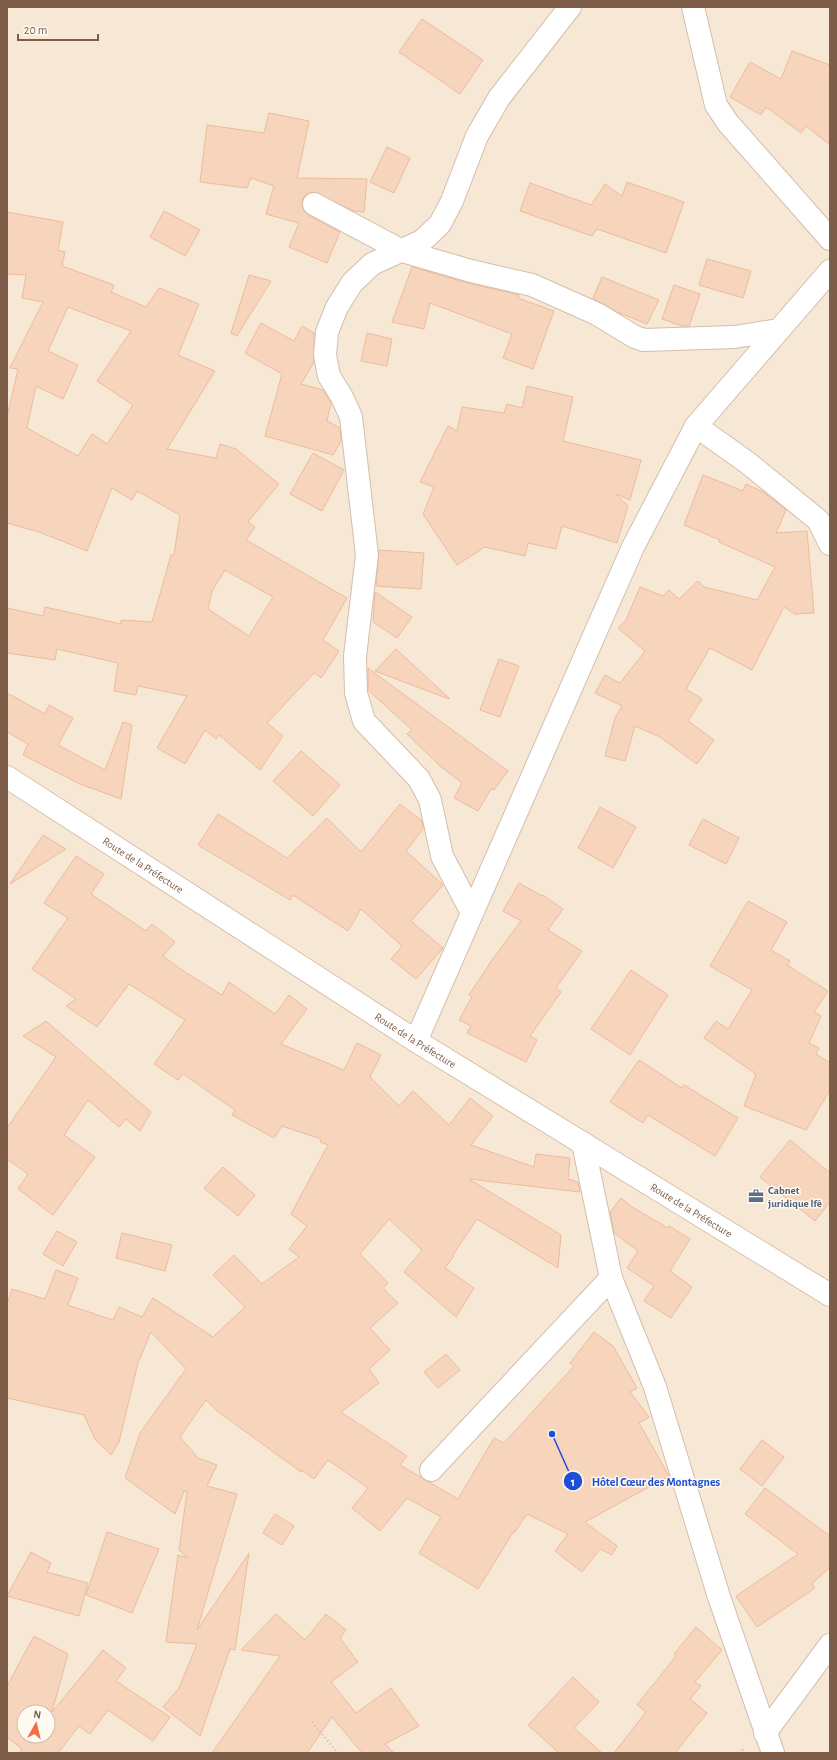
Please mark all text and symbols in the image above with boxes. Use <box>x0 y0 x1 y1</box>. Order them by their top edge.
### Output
scale bar <box>18 16 98 42</box>
text: 20 m <box>24 24 47 36</box>
street label: Route de la Préfecture <box>101 835 185 895</box>
street label: Route de la Préfecture <box>373 1011 458 1070</box>
street label: Route de la Préfecture <box>648 1181 734 1240</box>
place label: Cabnet juridique lfê <box>768 1185 822 1209</box>
office icon: Cabnet juridique lfê <box>747 1187 765 1205</box>
callout: Hôtel Cœur des Montagnes <box>563 1469 728 1493</box>
text: 1 <box>571 1476 575 1488</box>
text: Hôtel Cœur des Montagnes <box>592 1476 721 1488</box>
north arrow <box>16 1704 56 1744</box>
text: N <box>33 1709 42 1721</box>

